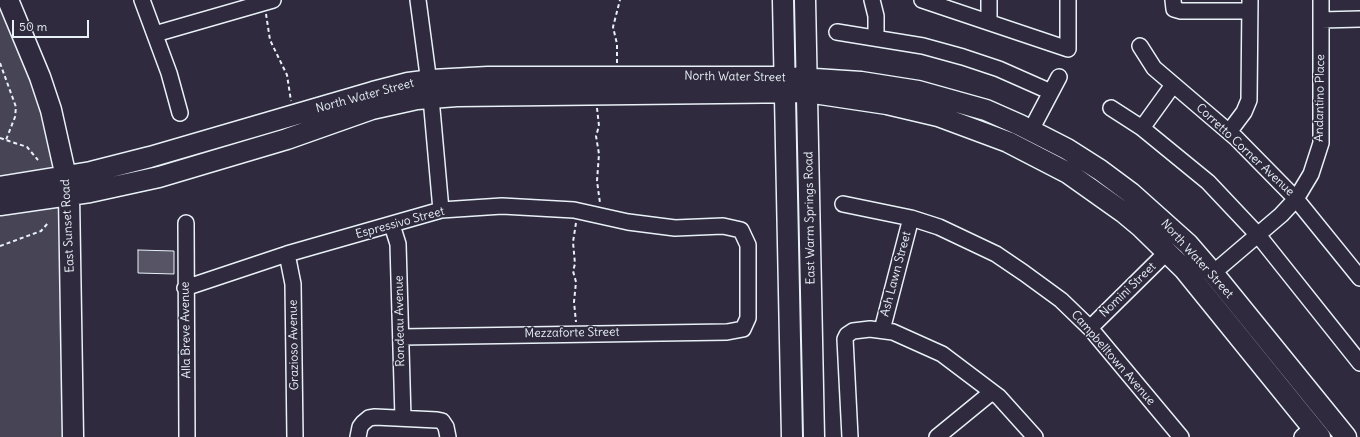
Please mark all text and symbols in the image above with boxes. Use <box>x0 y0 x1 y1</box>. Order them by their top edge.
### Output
scale bar <box>14 12 91 38</box>
text: 50 m <box>19 19 47 34</box>
street label: Andantino Place <box>1312 54 1328 142</box>
street label: North Water Street <box>684 69 786 85</box>
street label: North Water Street <box>314 76 416 116</box>
street label: Corretto Corner Avenue <box>1193 101 1297 199</box>
street label: East Warm Springs Road <box>802 151 818 285</box>
street label: East Sunset Road <box>58 179 78 273</box>
street label: Espressivo Street <box>354 204 446 242</box>
street label: North Water Street <box>1158 217 1236 301</box>
street label: Ash Lawn Street <box>878 230 914 318</box>
street label: Nomini Street <box>1097 260 1159 320</box>
street label: Rondeau Avenue <box>392 275 408 367</box>
street label: Alla Breve Avenue <box>178 281 194 379</box>
street label: Grazioso Avenue <box>286 300 302 390</box>
street label: Campbelltown Avenue <box>1068 308 1158 408</box>
street label: Mezzaforte Street <box>524 325 620 341</box>

